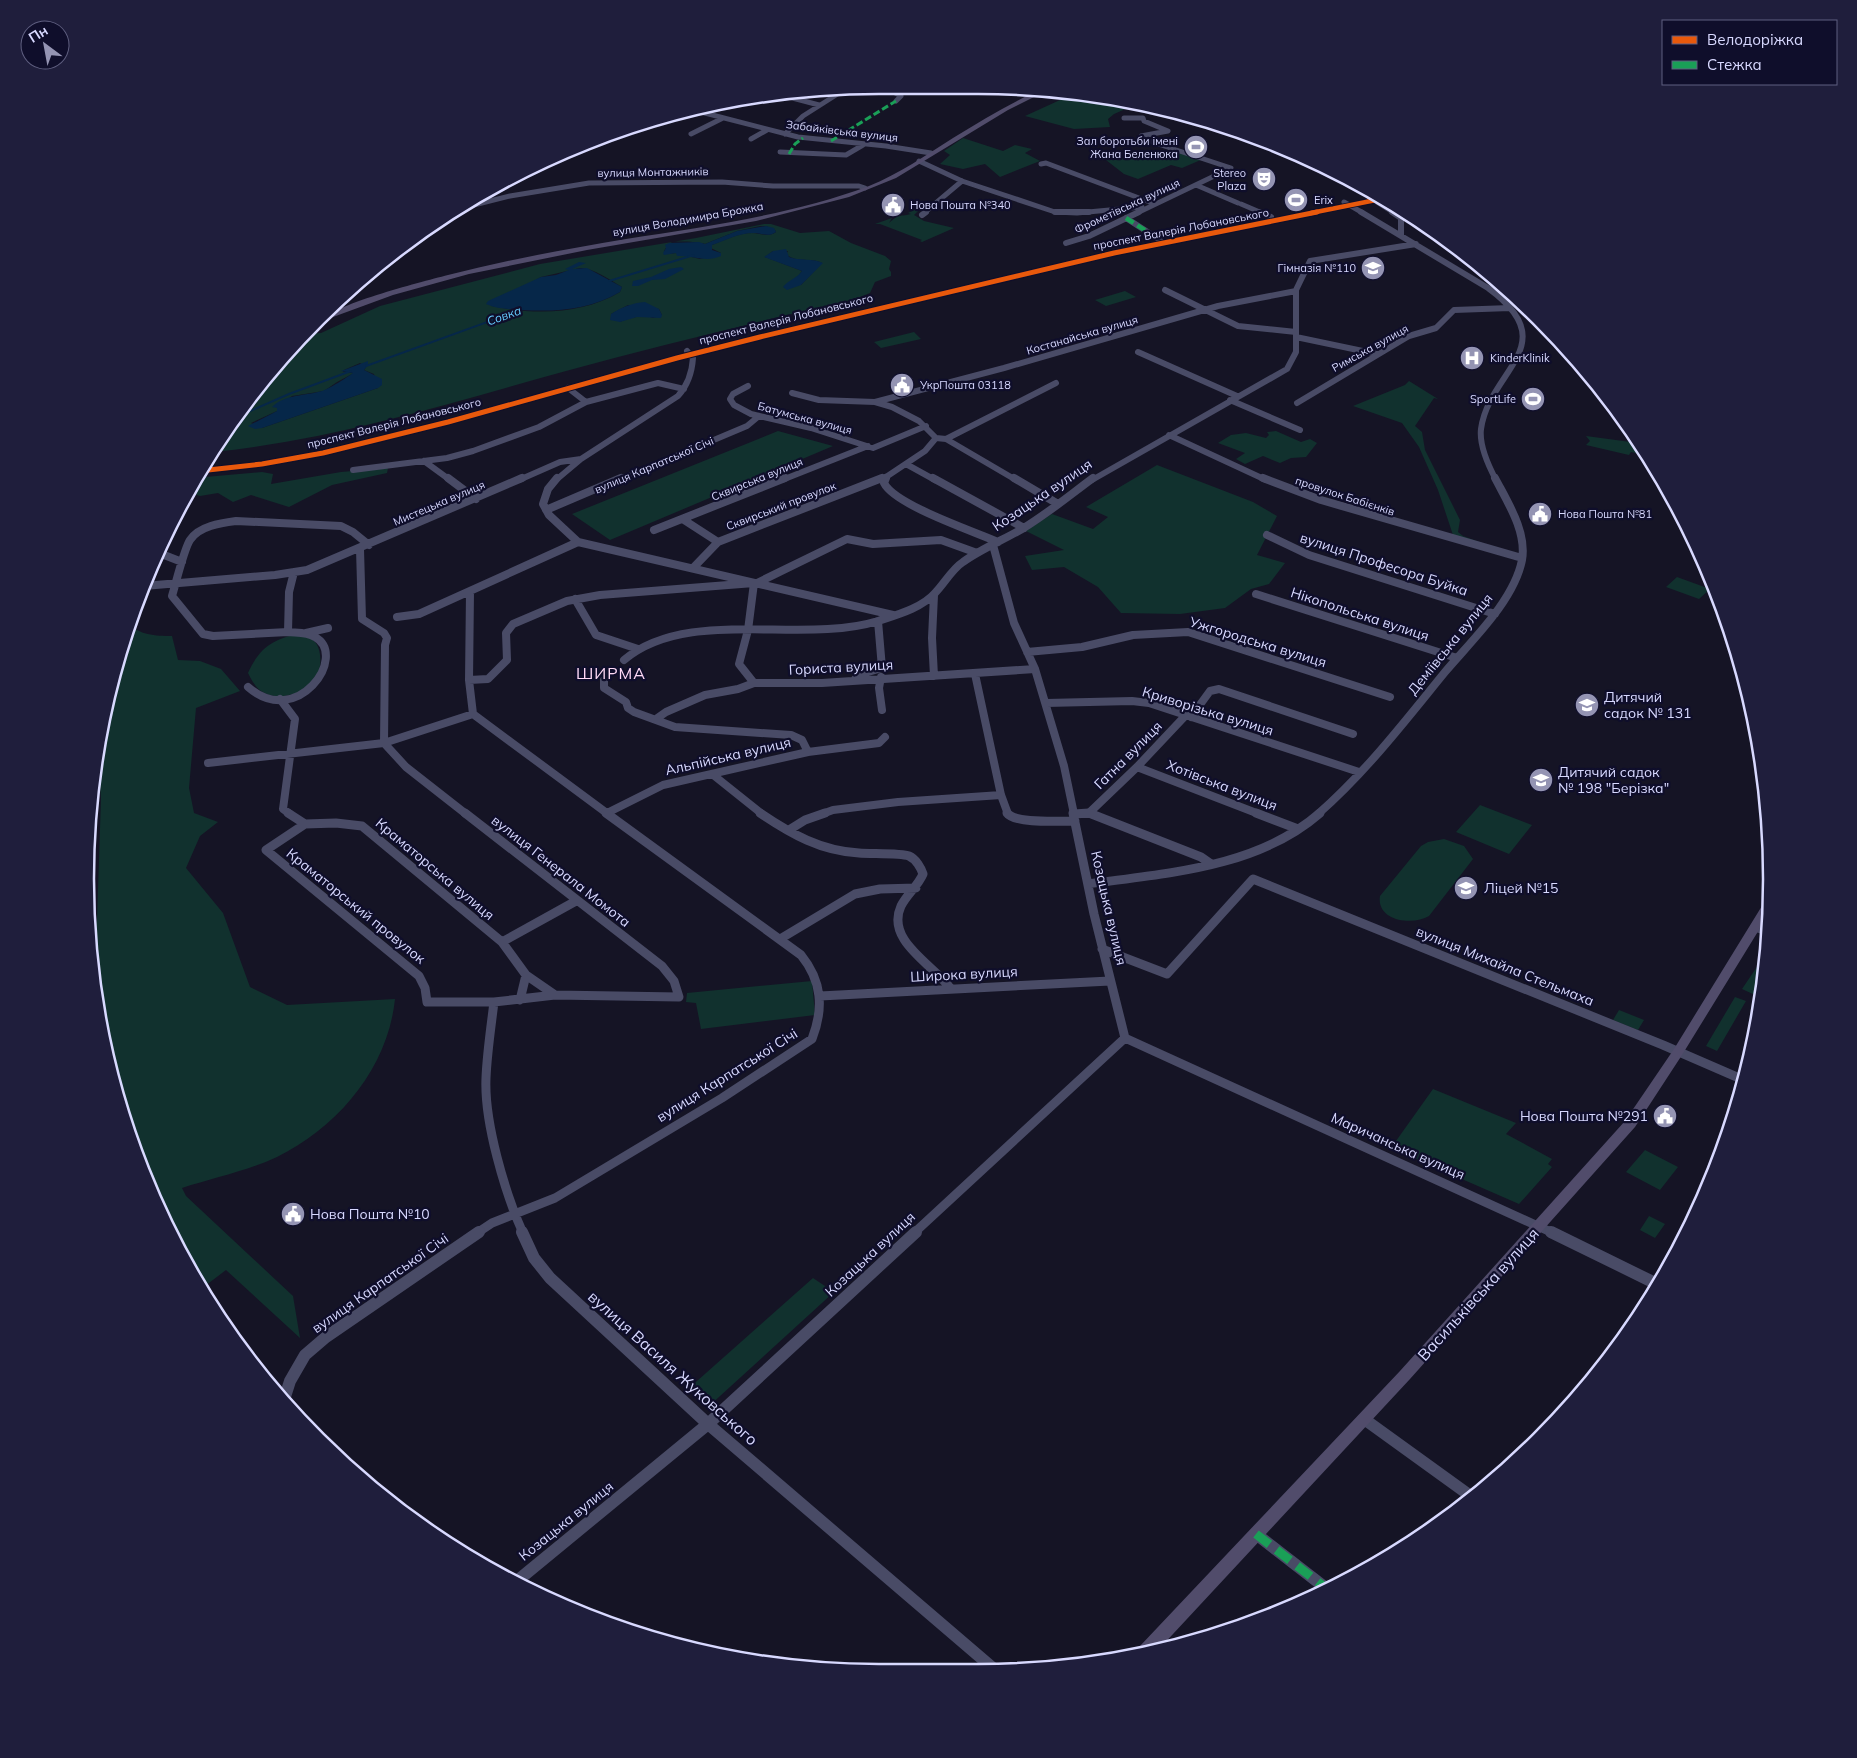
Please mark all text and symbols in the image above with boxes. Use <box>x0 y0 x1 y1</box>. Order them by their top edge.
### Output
north arrow <box>20 20 70 70</box>
legend <box>1662 20 1837 85</box>
text: Пн <box>25 21 51 47</box>
text: Велодоріжка <box>1707 30 1803 49</box>
text: Стежка <box>1707 55 1762 74</box>
street label: Забайківська вулиця <box>785 117 899 145</box>
place label: Зал боротьби імені Жана Беленюка <box>1076 134 1178 161</box>
sports icon: Зал боротьби імені Жана Беленюка <box>1183 134 1209 160</box>
street label: вулиця Монтажників <box>597 164 709 180</box>
place label: Stereo Plaza <box>1213 166 1246 193</box>
theatre icon: Stereo Plaza <box>1251 166 1277 192</box>
street label: Фрометівська вулиця <box>1072 175 1182 237</box>
sports icon: Erix <box>1283 187 1309 213</box>
public building icon: Нова Пошта №340 <box>880 192 906 218</box>
place label: Erix <box>1314 193 1333 207</box>
place label: Нова Пошта №340 <box>910 198 1011 212</box>
street label: вулиця Володимира Брожка <box>612 199 764 239</box>
street label: проспект Валерія Лобановського <box>1092 205 1270 253</box>
school or university icon: Гімназія №110 <box>1360 255 1386 281</box>
place label: Гімназія №110 <box>1277 261 1356 275</box>
street label: проспект Валерія Лобановського <box>698 291 874 347</box>
water label: Совка <box>485 302 523 329</box>
street label: Костанайська вулиця <box>1025 312 1139 358</box>
street label: Римська вулиця <box>1329 321 1411 375</box>
hospital icon: KinderKlinik <box>1459 345 1485 371</box>
place label: KinderKlinik <box>1490 351 1550 365</box>
public building icon: УкрПошта 03118 <box>889 372 915 398</box>
place label: УкрПошта 03118 <box>919 378 1011 392</box>
sports icon: SportLife <box>1520 386 1546 412</box>
place label: SportLife <box>1470 392 1516 406</box>
street label: проспект Валерія Лобановського <box>306 395 482 451</box>
street label: Батумська вулиця <box>756 399 854 437</box>
street label: вулиця Карпатської Січі <box>592 434 716 496</box>
street label: Сквирська вулиця <box>709 454 805 504</box>
street label: Козацька вулиця <box>989 455 1095 535</box>
street label: провулок Бабієнків <box>1294 473 1396 519</box>
street label: Мистецька вулиця <box>391 477 487 529</box>
street label: Сквирський провулок <box>724 479 838 533</box>
public building icon: Нова Пошта №81 <box>1527 501 1553 527</box>
place label: Нова Пошта №81 <box>1558 507 1652 521</box>
street label: вулиця Професора Буйка <box>1298 528 1470 600</box>
street label: Нікопольська вулиця <box>1289 583 1431 645</box>
street label: Деміївська вулиця <box>1404 590 1496 698</box>
street label: Ужгородська вулиця <box>1186 612 1329 671</box>
street label: Гориста вулиця <box>788 655 894 679</box>
district label: ШИРМА <box>576 663 646 683</box>
street label: Криворізька вулиця <box>1140 682 1276 740</box>
place label: Дитячий садок № 131 <box>1604 688 1692 722</box>
school or university icon: Дитячий садок № 131 <box>1574 692 1600 718</box>
street label: Гатна вулиця <box>1090 717 1166 793</box>
street label: Альпійська вулиця <box>663 733 793 779</box>
street label: Хотівська вулиця <box>1164 756 1280 814</box>
place label: Дитячий садок № 198 "Берізка" <box>1558 763 1669 797</box>
school or university icon: Дитячий садок № 198 "Берізка" <box>1528 767 1554 793</box>
street label: вулиця Генерала Момота <box>488 811 634 931</box>
street label: Краматорська вулиця <box>372 814 498 924</box>
street label: Краматорський провулок <box>283 844 430 968</box>
street label: Козацька вулиця <box>1087 849 1131 967</box>
school or university icon: Ліцей №15 <box>1453 875 1479 901</box>
place label: Ліцей №15 <box>1484 879 1558 897</box>
street label: вулиця Михайла Стельмаха <box>1413 922 1597 1010</box>
street label: Широка вулиця <box>910 962 1018 986</box>
street label: вулиця Карпатської Січі <box>653 1024 801 1126</box>
public building icon: Нова Пошта №291 <box>1652 1103 1678 1129</box>
place label: Нова Пошта №291 <box>1520 1107 1648 1125</box>
street label: Маричанська вулиця <box>1328 1108 1468 1184</box>
public building icon: Нова Пошта №10 <box>280 1201 306 1227</box>
place label: Нова Пошта №10 <box>310 1205 430 1223</box>
street label: Козацька вулиця <box>821 1208 919 1300</box>
street label: Васильківська вулиця <box>1413 1223 1543 1365</box>
street label: вулиця Карпатської Січі <box>308 1229 452 1337</box>
street label: вулиця Василя Жуковського <box>584 1286 762 1450</box>
street label: Козацька вулиця <box>515 1477 617 1565</box>

